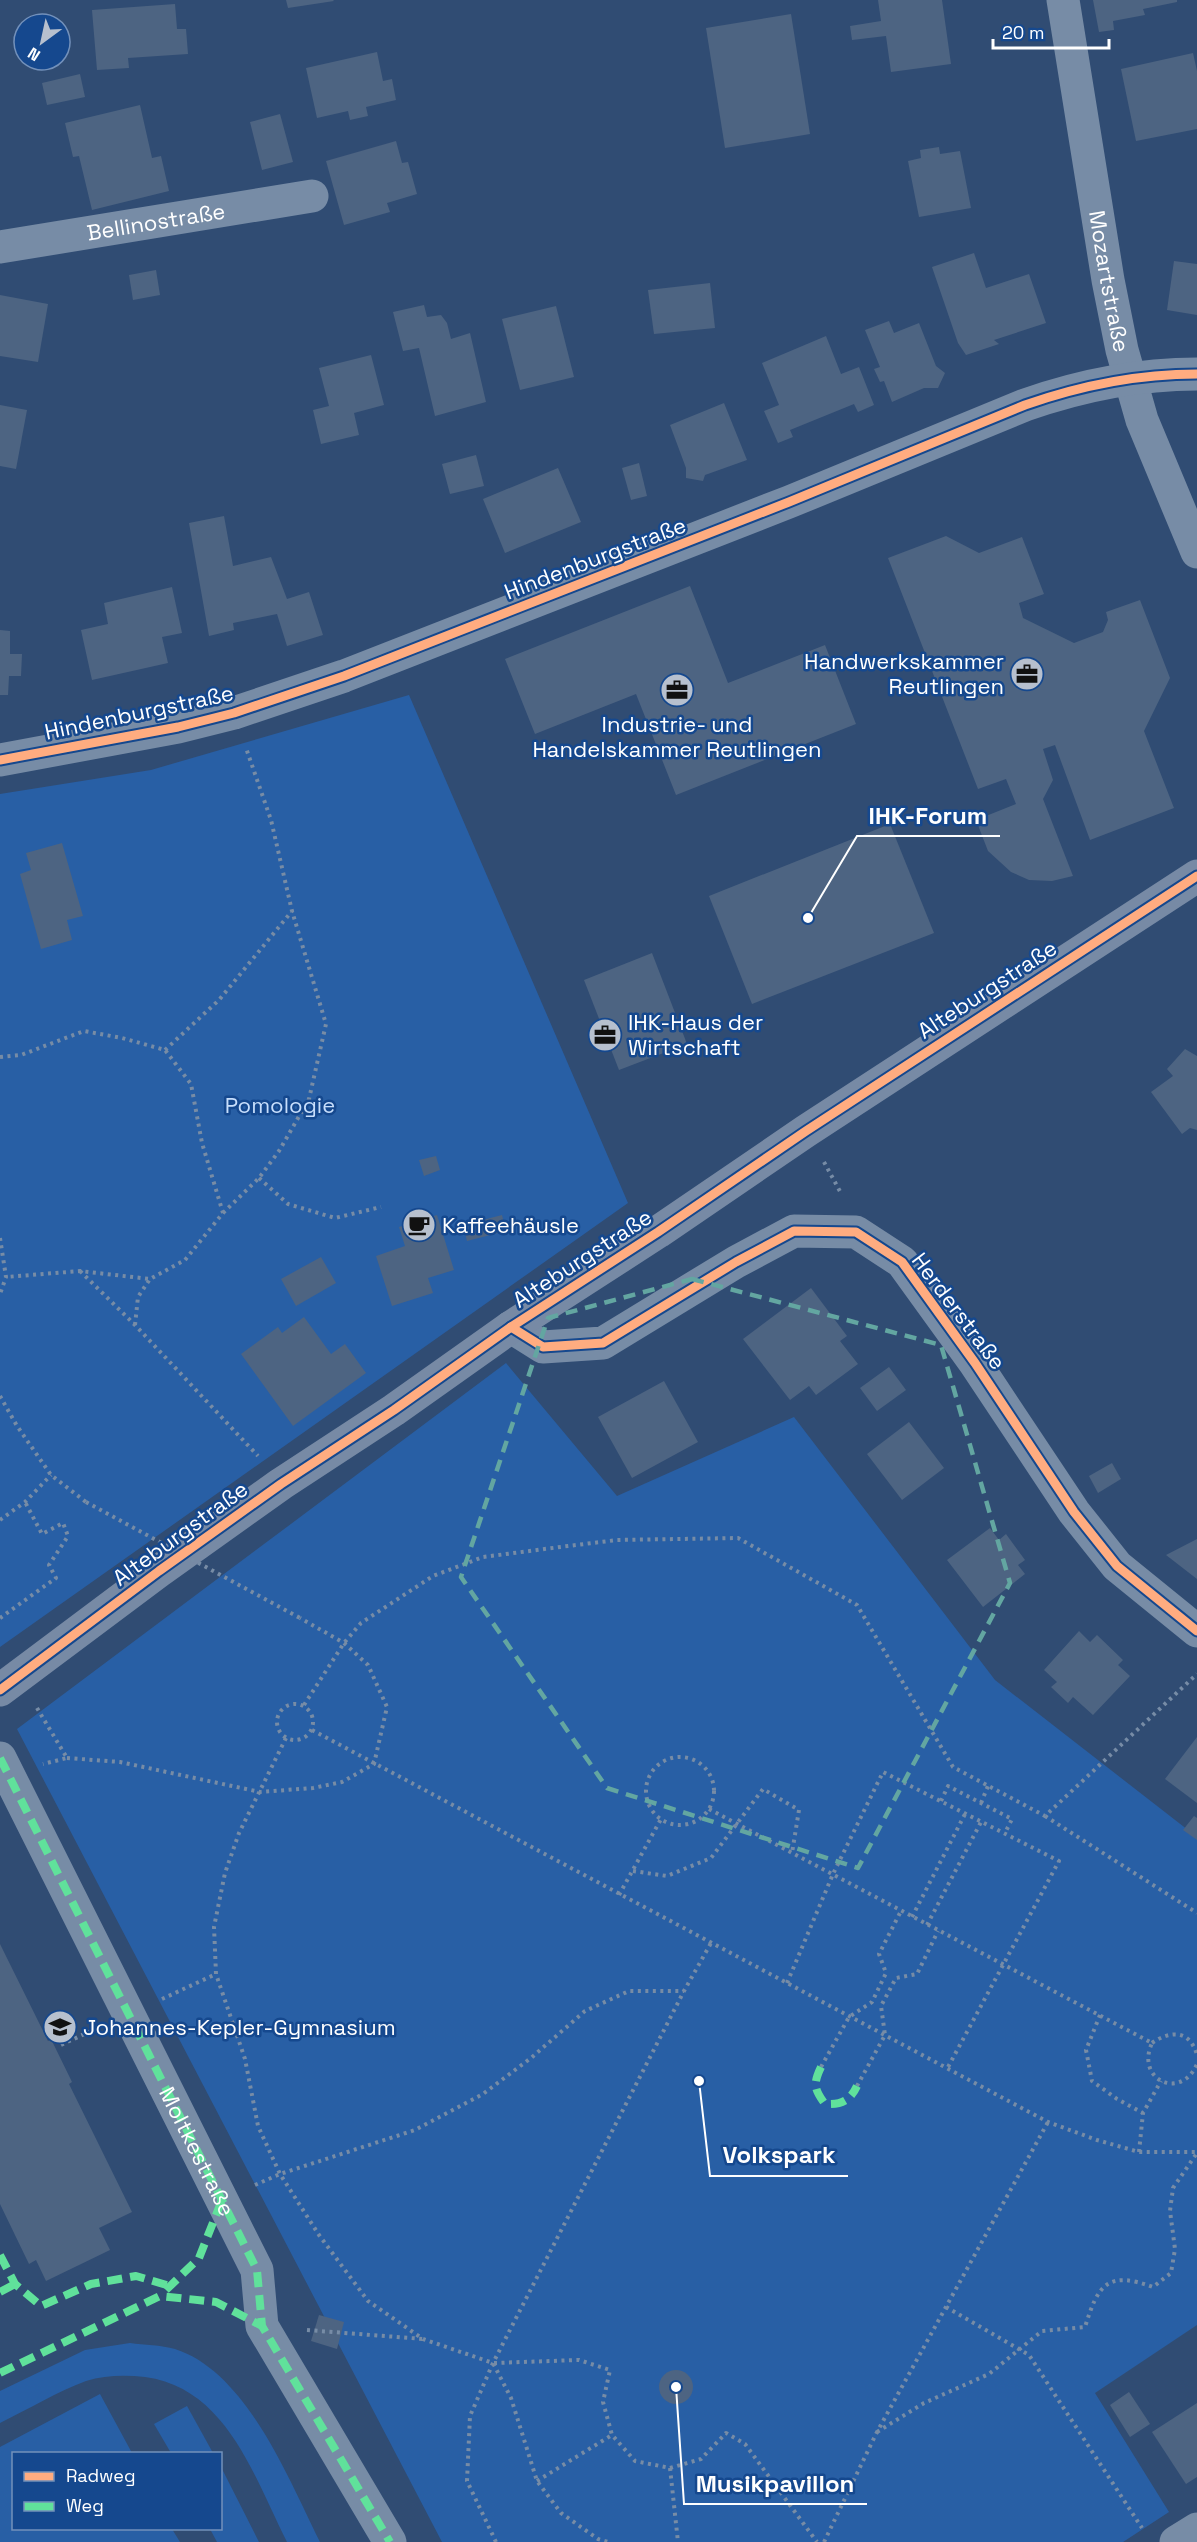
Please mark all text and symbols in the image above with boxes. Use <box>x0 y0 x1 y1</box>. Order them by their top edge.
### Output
north arrow <box>12 12 72 72</box>
scale bar <box>993 12 1108 50</box>
text: 20 m <box>1002 21 1045 44</box>
text: N <box>24 42 44 66</box>
street label: Bellinostraße <box>85 196 227 247</box>
street label: Mozartstraße <box>1083 208 1136 355</box>
street label: Hindenburgstraße <box>500 510 690 606</box>
place label: Handwerkskammer Reutlingen <box>804 647 1004 700</box>
office icon: Handwerkskammer Reutlingen <box>1009 656 1045 692</box>
office icon: Industrie- und Handelskammer Reutlingen <box>659 672 695 708</box>
street label: Hindenburgstraße <box>42 678 236 746</box>
place label: Industrie- und Handelskammer Reutlingen <box>532 710 822 763</box>
callout: IHK-Forum <box>857 794 1000 836</box>
text: IHK-Forum <box>869 800 987 831</box>
street label: Alteburgstraße <box>912 934 1062 1044</box>
place label: IHK-Haus der Wirtschaft <box>628 1008 763 1061</box>
office icon: IHK-Haus der Wirtschaft <box>587 1017 623 1053</box>
park label: Pomologie <box>225 1091 335 1119</box>
street label: Alteburgstraße <box>507 1203 657 1313</box>
cafe icon: Kaffeehäusle <box>401 1207 437 1243</box>
place label: Kaffeehäusle <box>442 1211 579 1239</box>
street label: Herderstraße <box>906 1247 1012 1375</box>
street label: Alteburgstraße <box>107 1474 253 1592</box>
school or university icon: Johannes-Kepler-Gymnasium <box>42 2009 78 2045</box>
place label: Johannes-Kepler-Gymnasium <box>83 2013 396 2041</box>
street label: Moltkestraße <box>153 2082 242 2221</box>
callout: Volkspark <box>710 2134 848 2176</box>
text: Volkspark <box>722 2139 836 2170</box>
legend <box>12 2452 222 2530</box>
callout: Musikpavillon <box>684 2462 867 2504</box>
text: Radweg <box>66 2464 136 2487</box>
text: Musikpavillon <box>696 2468 854 2499</box>
text: Weg <box>66 2494 104 2517</box>

